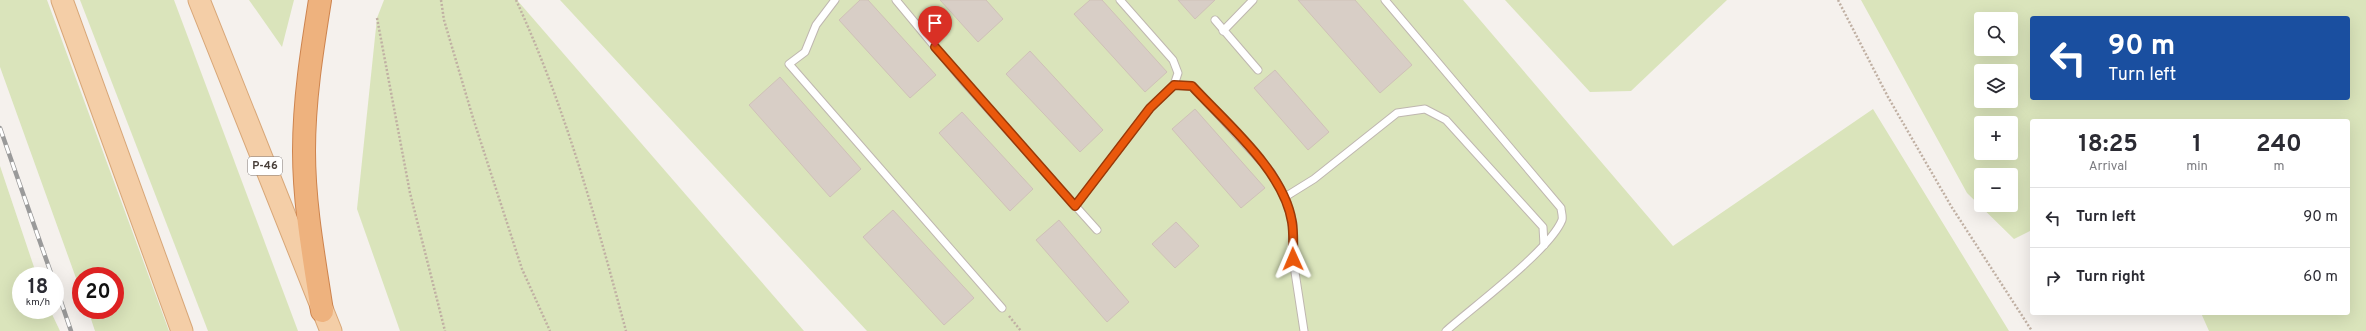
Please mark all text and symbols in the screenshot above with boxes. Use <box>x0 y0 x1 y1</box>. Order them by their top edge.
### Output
pin <box>918 6 952 47</box>
icon: arrive <box>924 12 946 34</box>
map controls <box>1974 12 2018 212</box>
button: search <box>1974 12 2018 56</box>
text: 90 m <box>2108 29 2175 65</box>
icon: left <box>2042 32 2094 84</box>
button: layers <box>1974 64 2018 108</box>
text: Turn left <box>2108 64 2176 87</box>
button: + <box>1974 116 2018 160</box>
text: 18:25 <box>2078 130 2138 160</box>
text: 1 <box>2192 130 2202 160</box>
text: 240 <box>2256 130 2302 160</box>
road number: Р-46 <box>248 157 282 175</box>
text: Arrival <box>2089 159 2127 175</box>
text: min <box>2186 159 2208 175</box>
text: m <box>2273 159 2284 175</box>
button: − <box>1974 168 2018 212</box>
icon: left <box>2042 207 2064 229</box>
text: Turn left <box>2076 208 2136 227</box>
text: 90 m <box>2303 208 2338 227</box>
position arrow <box>1272 238 1314 280</box>
speed limit sign: 20 <box>72 267 124 319</box>
icon: right <box>2042 267 2064 289</box>
text: Turn right <box>2076 268 2145 287</box>
text: 60 m <box>2303 268 2338 287</box>
text: 18 <box>28 275 48 301</box>
text: km/h <box>26 296 50 309</box>

